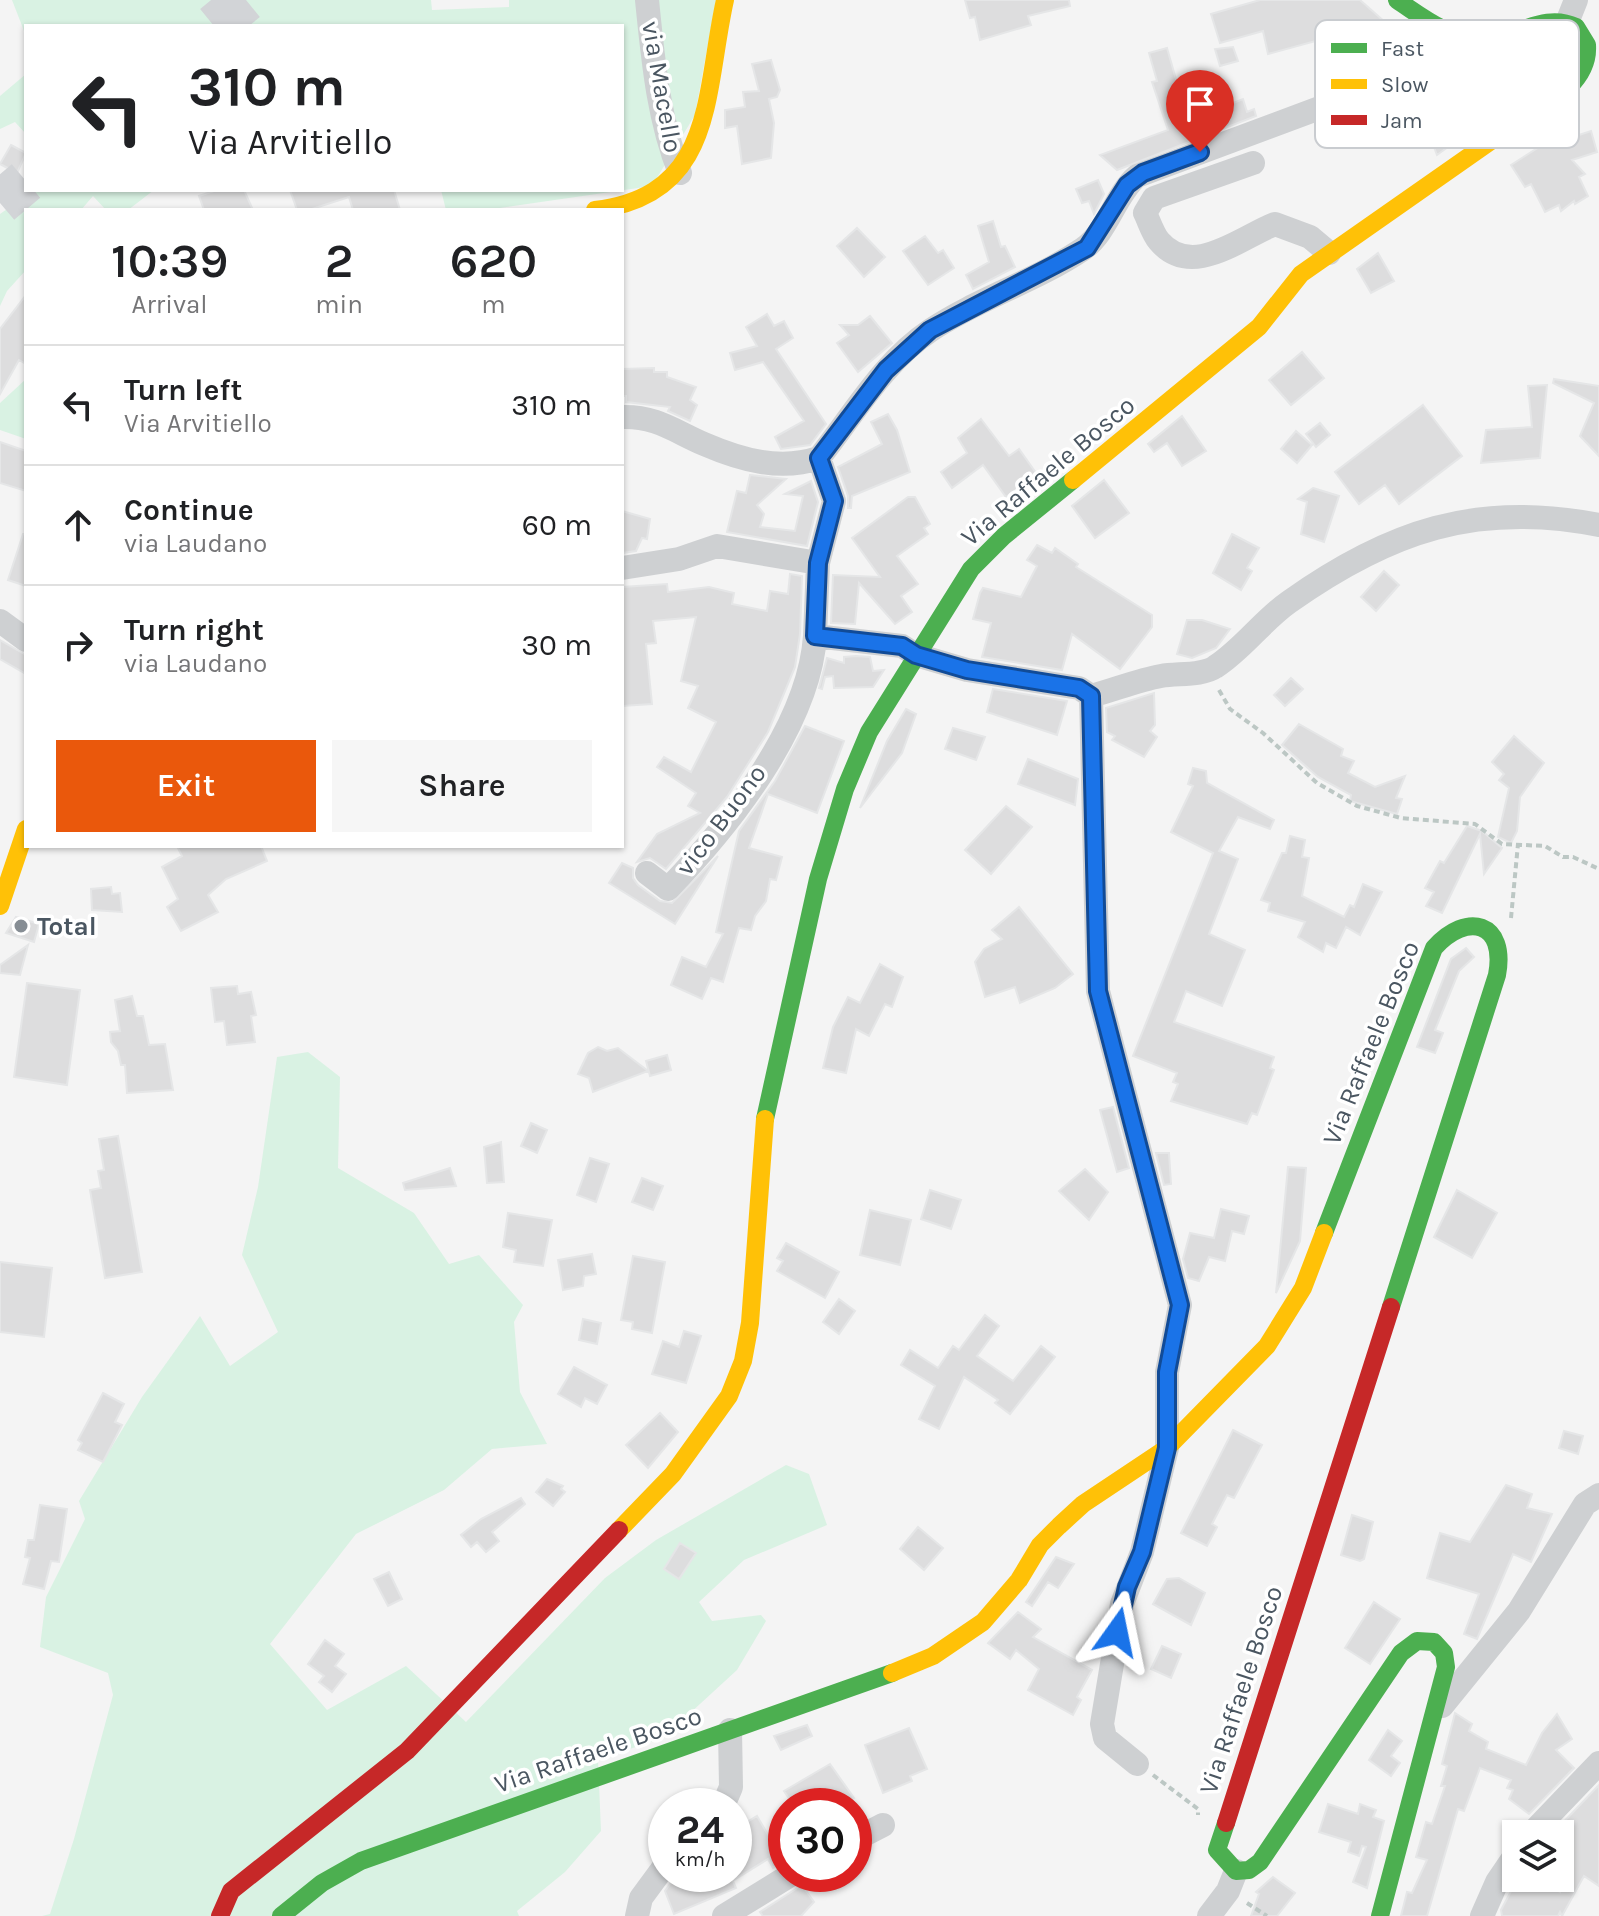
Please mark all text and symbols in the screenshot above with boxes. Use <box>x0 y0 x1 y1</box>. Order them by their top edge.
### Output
street label: via Macello <box>635 19 689 155</box>
legend <box>1315 20 1579 148</box>
text: Fast <box>1381 36 1424 62</box>
text: 310 m <box>188 54 346 119</box>
icon: left <box>56 56 160 160</box>
pin <box>1166 70 1234 152</box>
text: Slow <box>1381 72 1428 98</box>
icon: arrive <box>1178 82 1222 126</box>
text: Jam <box>1381 108 1423 134</box>
text: Via Arvitiello <box>188 121 392 163</box>
text: 10:39 <box>111 233 228 289</box>
text: 2 <box>325 233 353 289</box>
text: 620 <box>450 233 537 289</box>
text: Arrival <box>132 289 208 320</box>
text: min <box>315 289 363 320</box>
text: m <box>481 289 506 320</box>
text: Turn left <box>124 372 242 408</box>
icon: left <box>56 383 100 427</box>
text: 310 m <box>511 387 592 423</box>
street label: Via Raffaele Bosco <box>955 389 1141 553</box>
text: Via Arvitiello <box>124 408 272 439</box>
text: Continue <box>124 492 254 528</box>
icon: ahead <box>56 503 100 547</box>
text: 60 m <box>522 507 592 543</box>
text: via Laudano <box>124 528 267 559</box>
text: Turn right <box>124 612 264 648</box>
icon: right <box>56 623 100 667</box>
text: 30 m <box>521 627 592 663</box>
text: via Laudano <box>124 648 267 679</box>
button: Exit <box>56 740 316 832</box>
button: Share <box>332 740 592 832</box>
street label: vico Buono <box>669 759 773 881</box>
place label: Total <box>37 911 97 942</box>
marker: Total <box>12 917 30 935</box>
street label: Via Raffaele Bosco <box>1316 937 1426 1149</box>
street label: Via Raffaele Bosco <box>1193 1582 1289 1798</box>
position arrow <box>1075 1590 1159 1674</box>
street label: Via Raffaele Bosco <box>490 1700 706 1800</box>
speed limit sign: 30 <box>768 1788 872 1892</box>
text: 24 <box>676 1806 724 1853</box>
map controls <box>1502 1820 1574 1892</box>
button: layers <box>1502 1820 1574 1892</box>
text: km/h <box>675 1848 725 1871</box>

